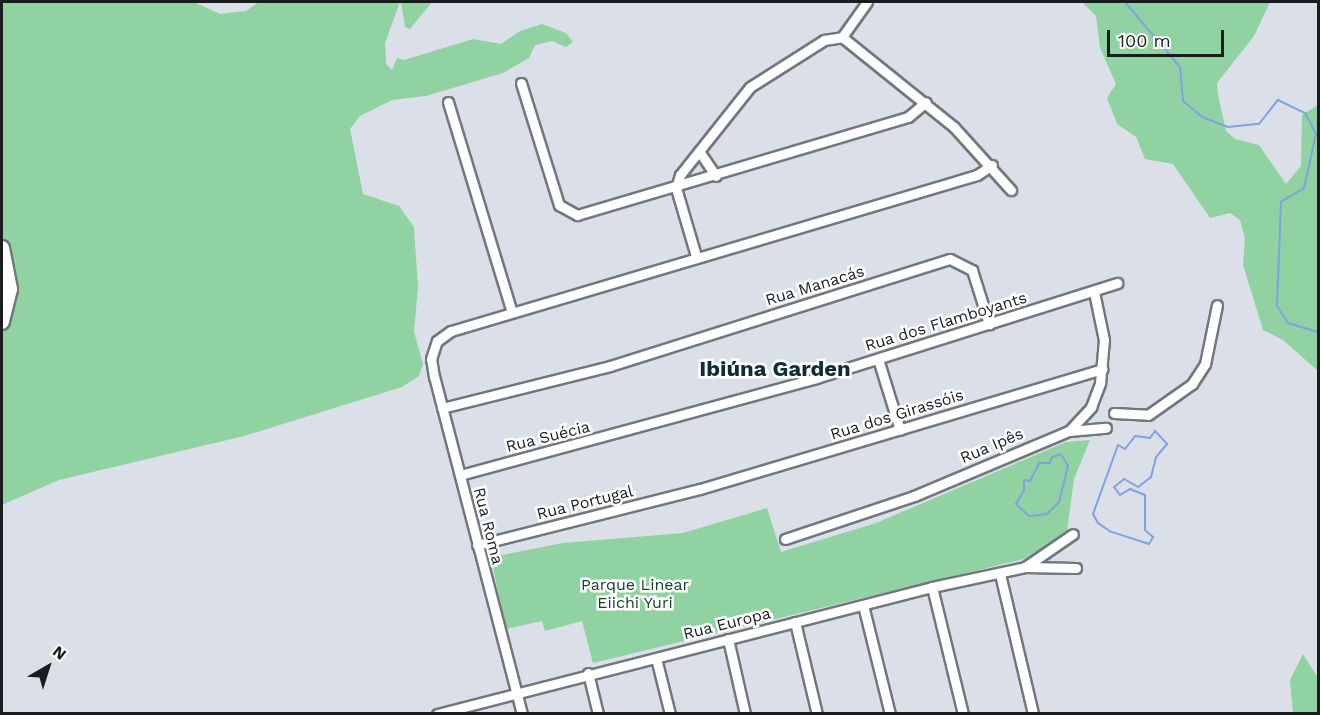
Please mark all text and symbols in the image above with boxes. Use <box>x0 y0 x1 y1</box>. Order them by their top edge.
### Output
scale bar <box>1110 18 1227 56</box>
text: 100 m <box>1118 30 1171 51</box>
street label: Rua Manacás <box>763 262 867 310</box>
street label: Rua dos Flamboyants <box>863 288 1029 356</box>
district label: Ibiúna Garden <box>699 356 851 382</box>
street label: Rua dos Girassóis <box>828 386 966 444</box>
street label: Rua Suécia <box>504 417 592 457</box>
street label: Rua Ipês <box>957 424 1027 468</box>
street label: Rua Portugal <box>535 482 635 524</box>
street label: Rua Roma <box>469 485 507 567</box>
park label: Parque Linear Eiichi Yuri <box>581 575 689 613</box>
street label: Rua Europa <box>681 604 773 644</box>
north arrow <box>18 637 78 697</box>
text: N <box>49 642 70 664</box>

